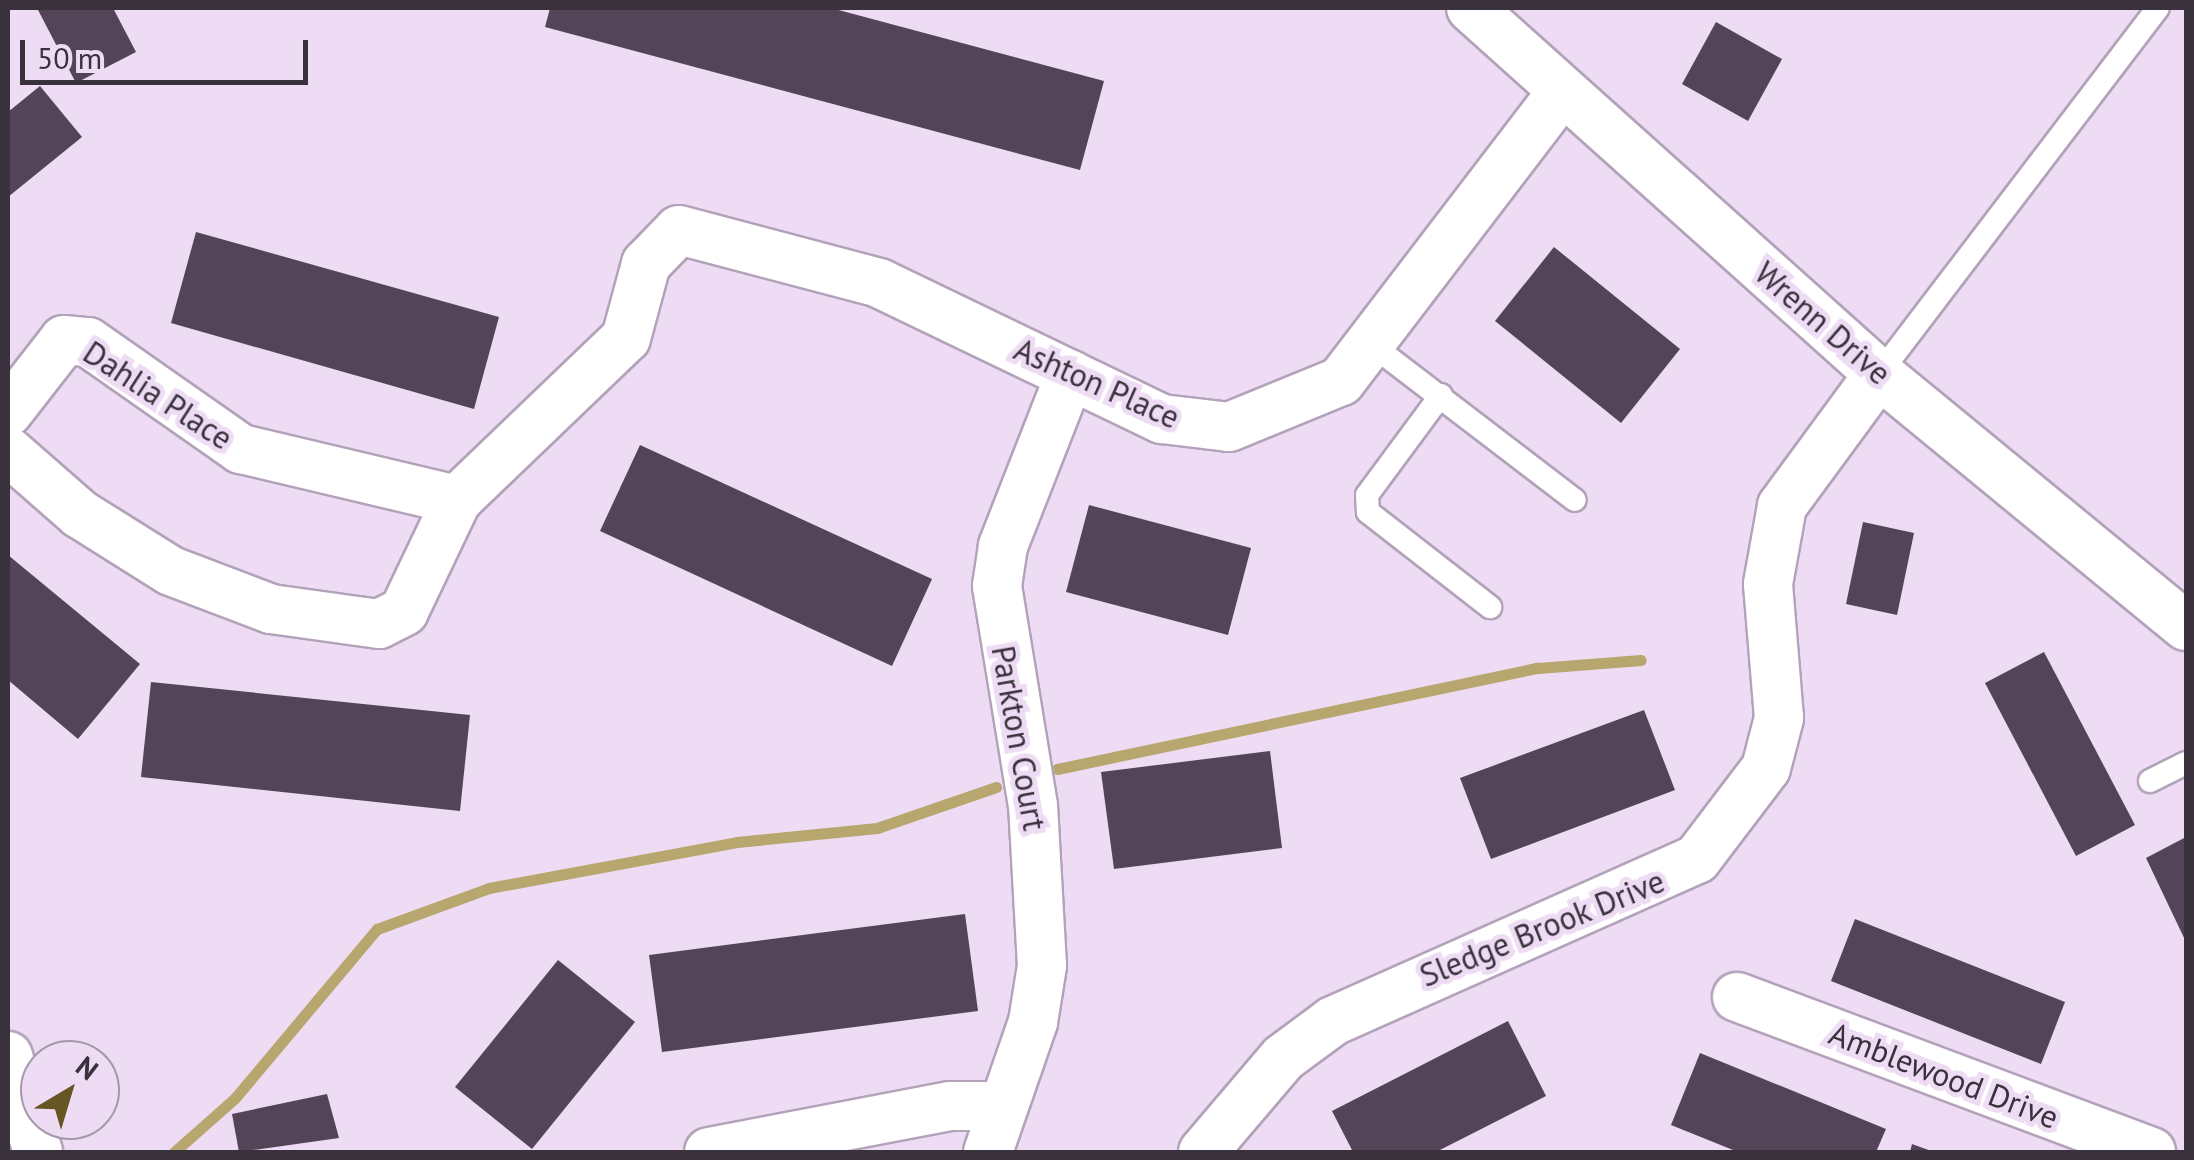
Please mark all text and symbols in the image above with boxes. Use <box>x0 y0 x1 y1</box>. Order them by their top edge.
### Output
scale bar <box>25 20 312 82</box>
text: 50 m <box>37 38 102 77</box>
street label: Wrenn Drive <box>1747 254 1899 392</box>
street label: Ashton Place <box>1009 330 1185 436</box>
street label: Dahlia Place <box>76 333 240 457</box>
street label: Parkton Court <box>984 643 1054 833</box>
street label: Sledge Brook Drive <box>1414 861 1670 995</box>
street label: Amblewood Drive <box>1824 1014 2064 1136</box>
north arrow <box>20 1040 120 1140</box>
text: N <box>69 1047 106 1088</box>

